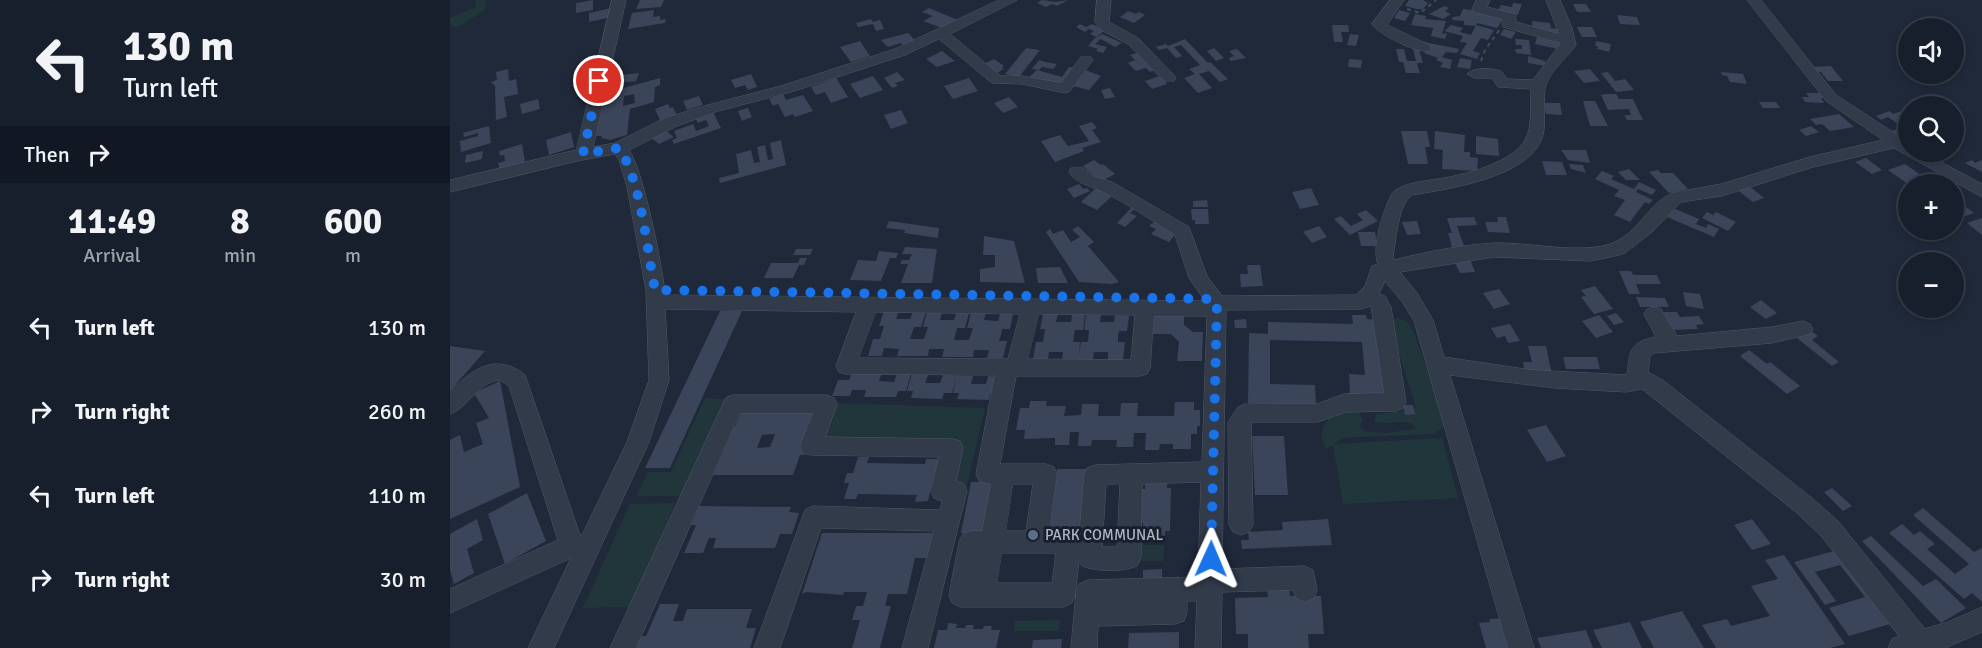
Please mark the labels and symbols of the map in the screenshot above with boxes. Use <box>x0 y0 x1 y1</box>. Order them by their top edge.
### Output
pin <box>573 55 624 106</box>
place label: PARK COMMUNAL <box>1045 526 1163 544</box>
position arrow <box>1179 527 1243 591</box>
marker: PARK COMMUNAL <box>1026 528 1040 542</box>

